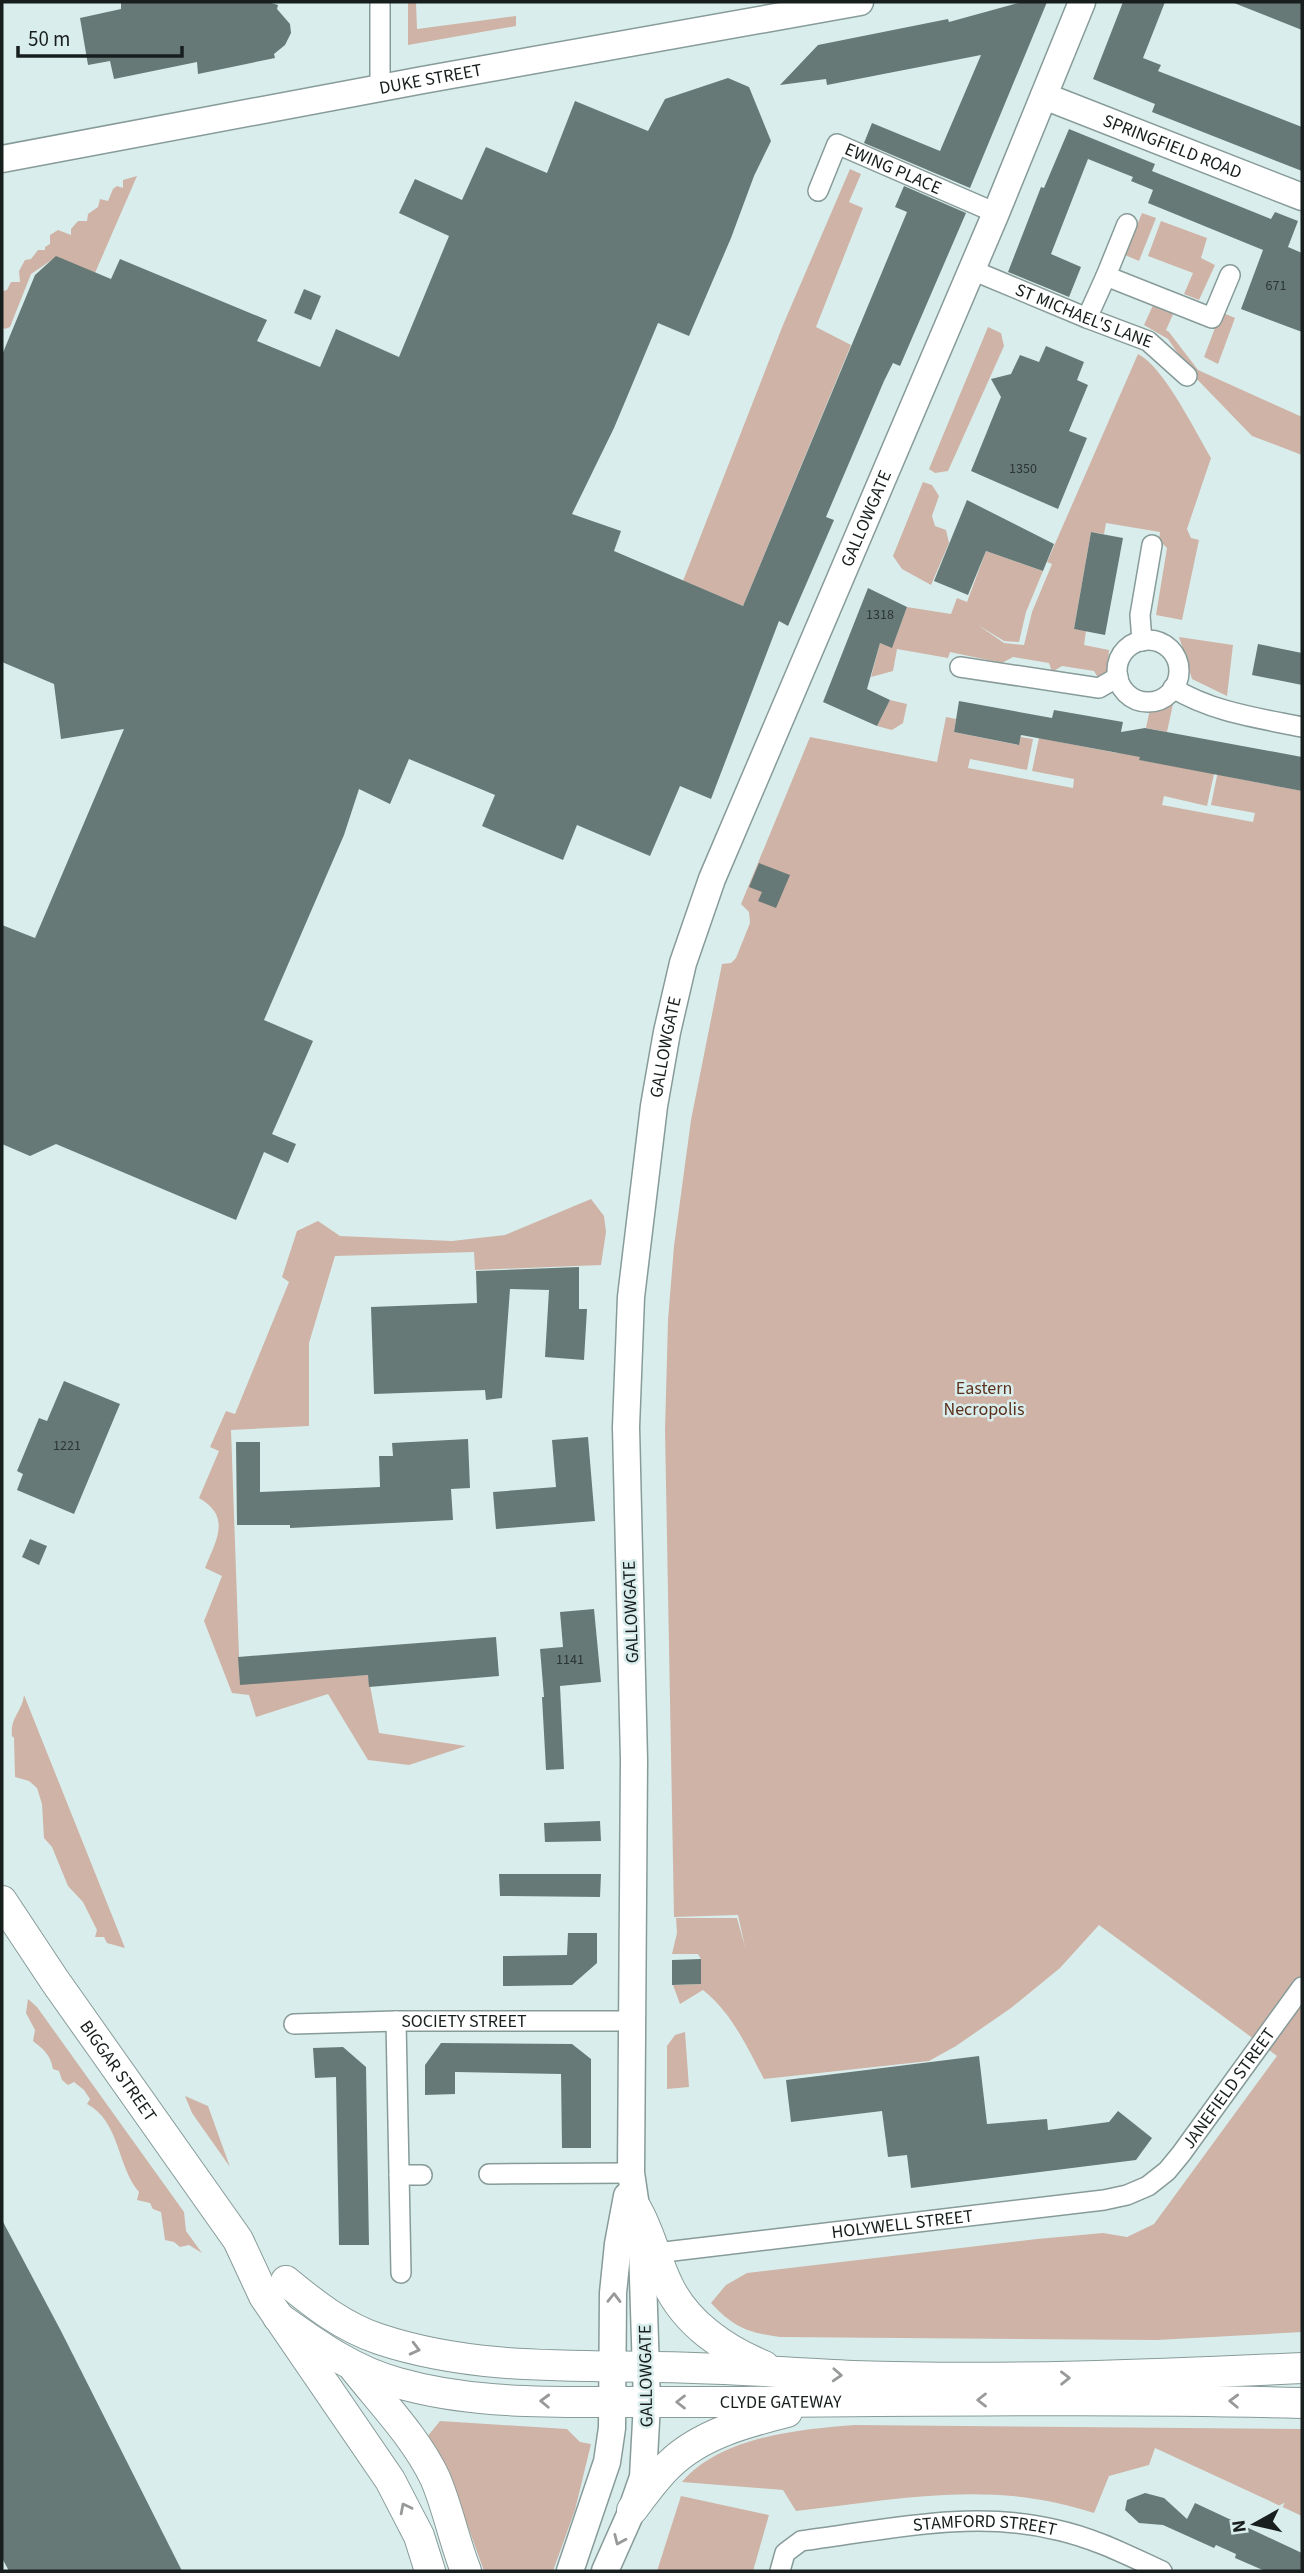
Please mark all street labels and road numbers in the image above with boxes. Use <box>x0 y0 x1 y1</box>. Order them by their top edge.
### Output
street label: DUKE STREET <box>377 57 484 100</box>
street label: SPRINGFIELD ROAD <box>1099 108 1246 185</box>
street label: EWING PLACE <box>841 136 946 200</box>
street label: ST MICHAEL'S LANE <box>1011 277 1156 354</box>
street label: GALLOWGATE <box>834 466 897 570</box>
street label: GALLOWGATE <box>643 994 687 1100</box>
street label: GALLOWGATE <box>617 1560 645 1664</box>
street label: SOCIETY STREET <box>401 2009 527 2034</box>
street label: BIGGAR STREET <box>74 2015 163 2127</box>
street label: JANEFIELD STREET <box>1176 2022 1281 2154</box>
street label: HOLYWELL STREET <box>830 2203 975 2245</box>
street label: GALLOWGATE <box>633 2324 659 2428</box>
street label: CLYDE GATEWAY <box>720 2389 842 2415</box>
street label: STAMFORD STREET <box>912 2509 1060 2542</box>

